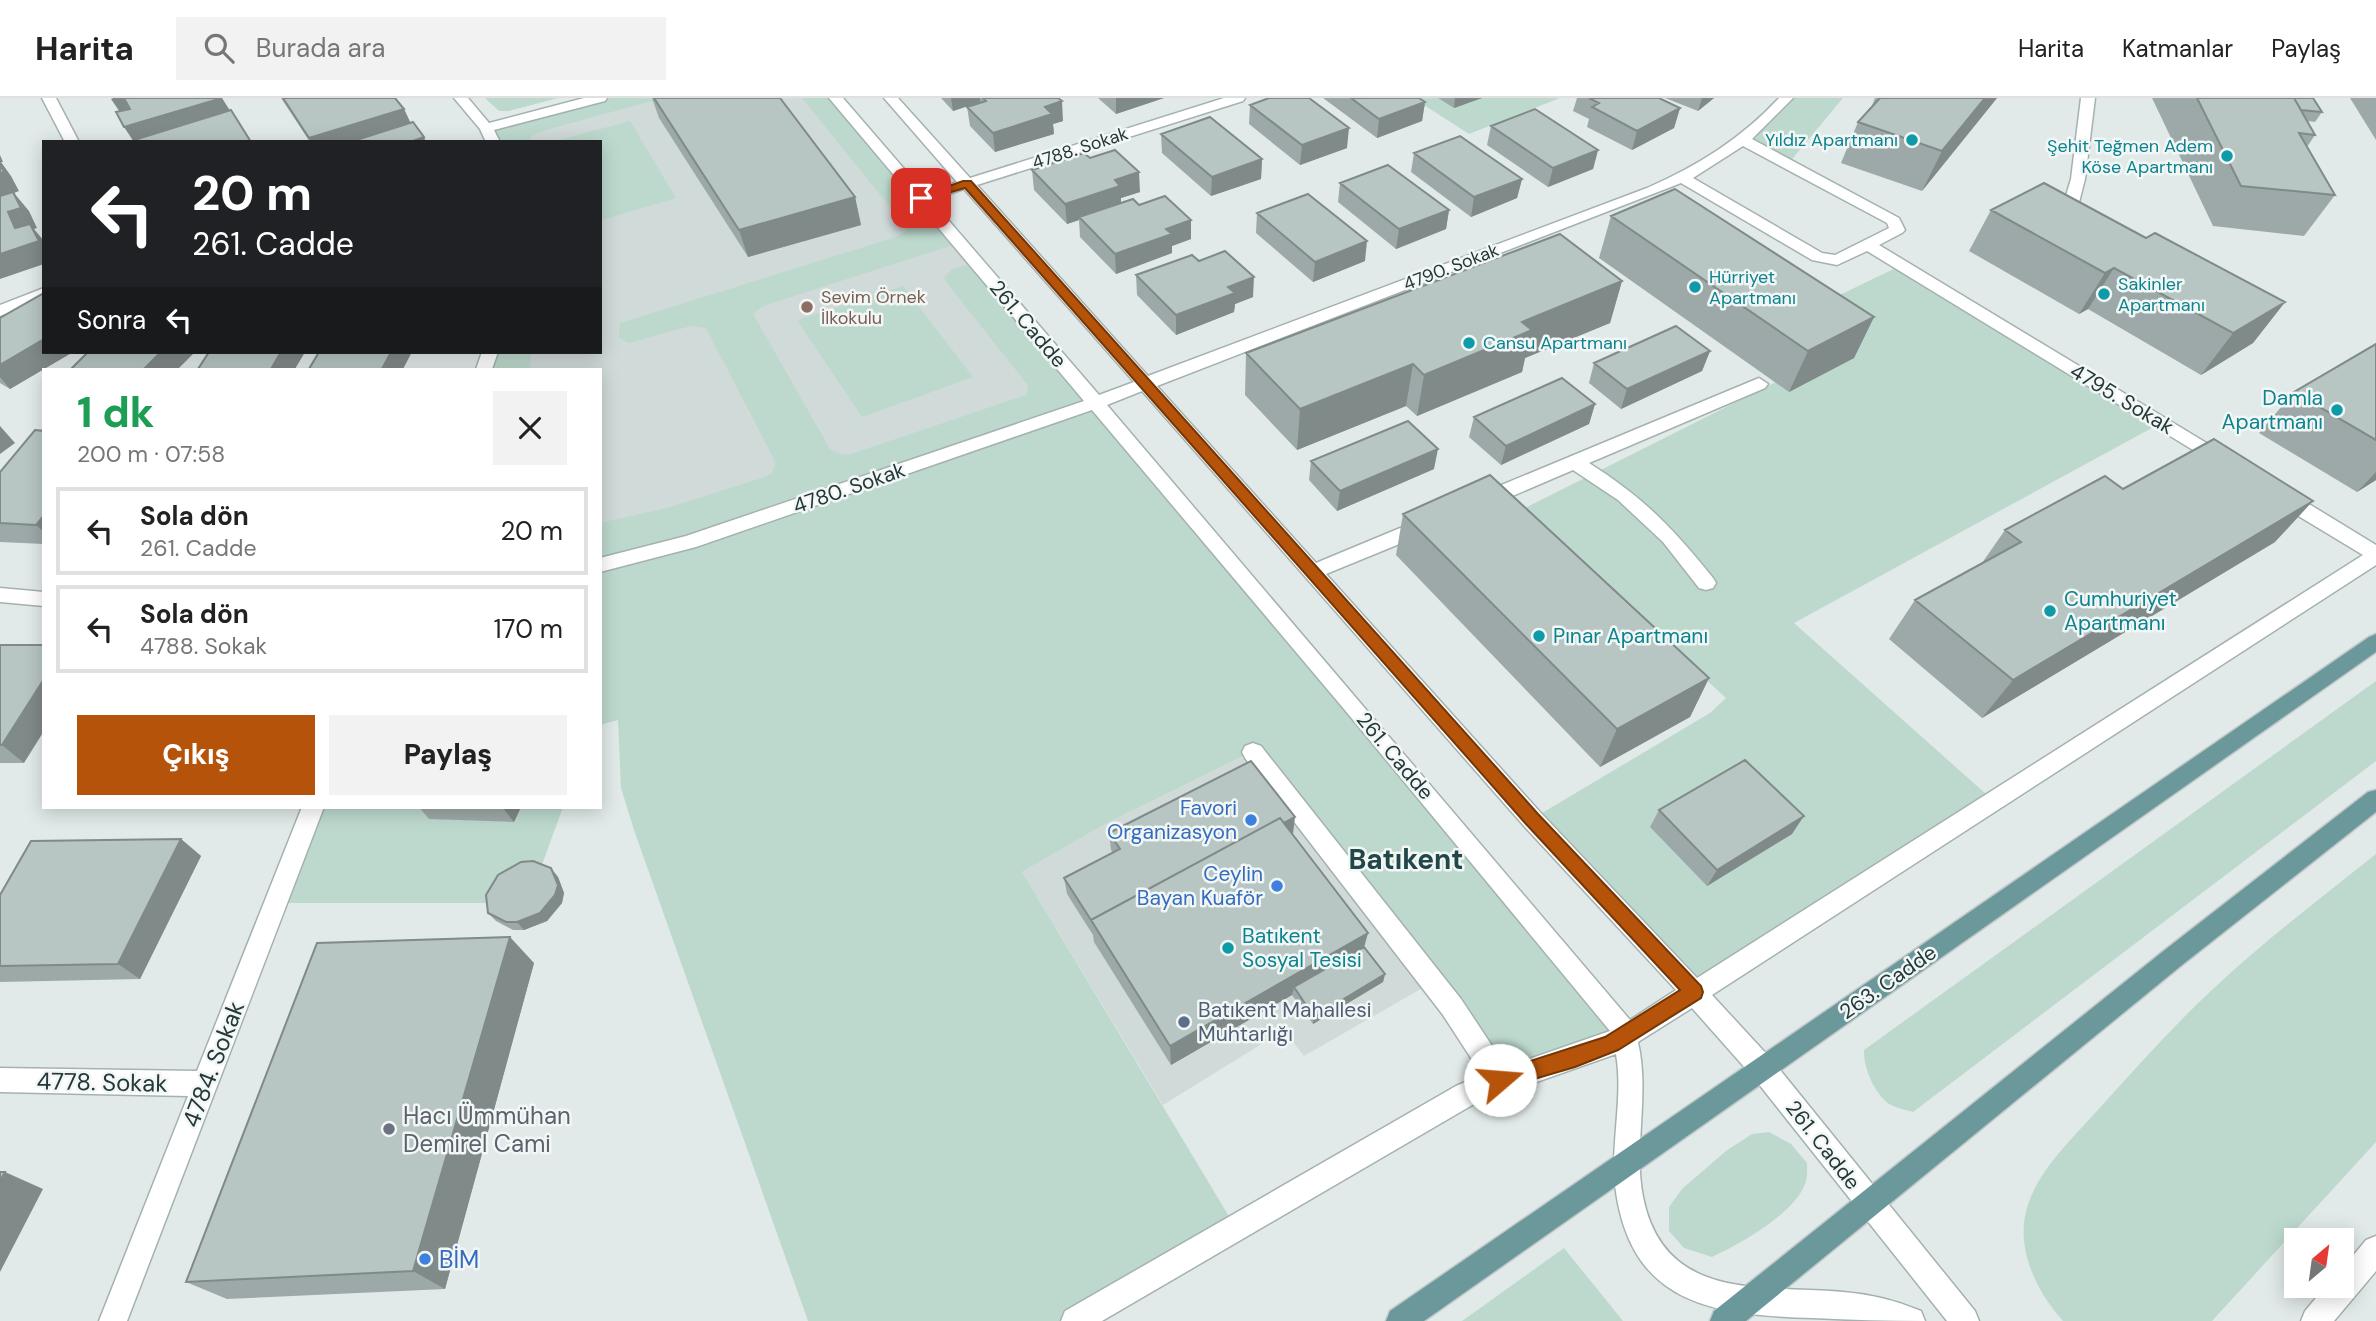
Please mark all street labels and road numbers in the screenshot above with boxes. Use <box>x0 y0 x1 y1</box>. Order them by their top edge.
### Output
street label: 4788. Sokak <box>1029 121 1131 175</box>
street label: 4790. Sokak <box>1400 238 1502 296</box>
street label: 261. Cadde <box>983 274 1073 374</box>
street label: 4795. Sokak <box>2065 357 2179 441</box>
street label: 4780. Sokak <box>789 456 909 520</box>
street label: 261. Cadde <box>1350 706 1440 806</box>
street label: 263. Cadde <box>1834 938 1942 1026</box>
street label: 4784. Sokak <box>175 997 251 1131</box>
street label: 4778. Sokak <box>36 1065 168 1099</box>
street label: 261. Cadde <box>1779 1094 1867 1196</box>

